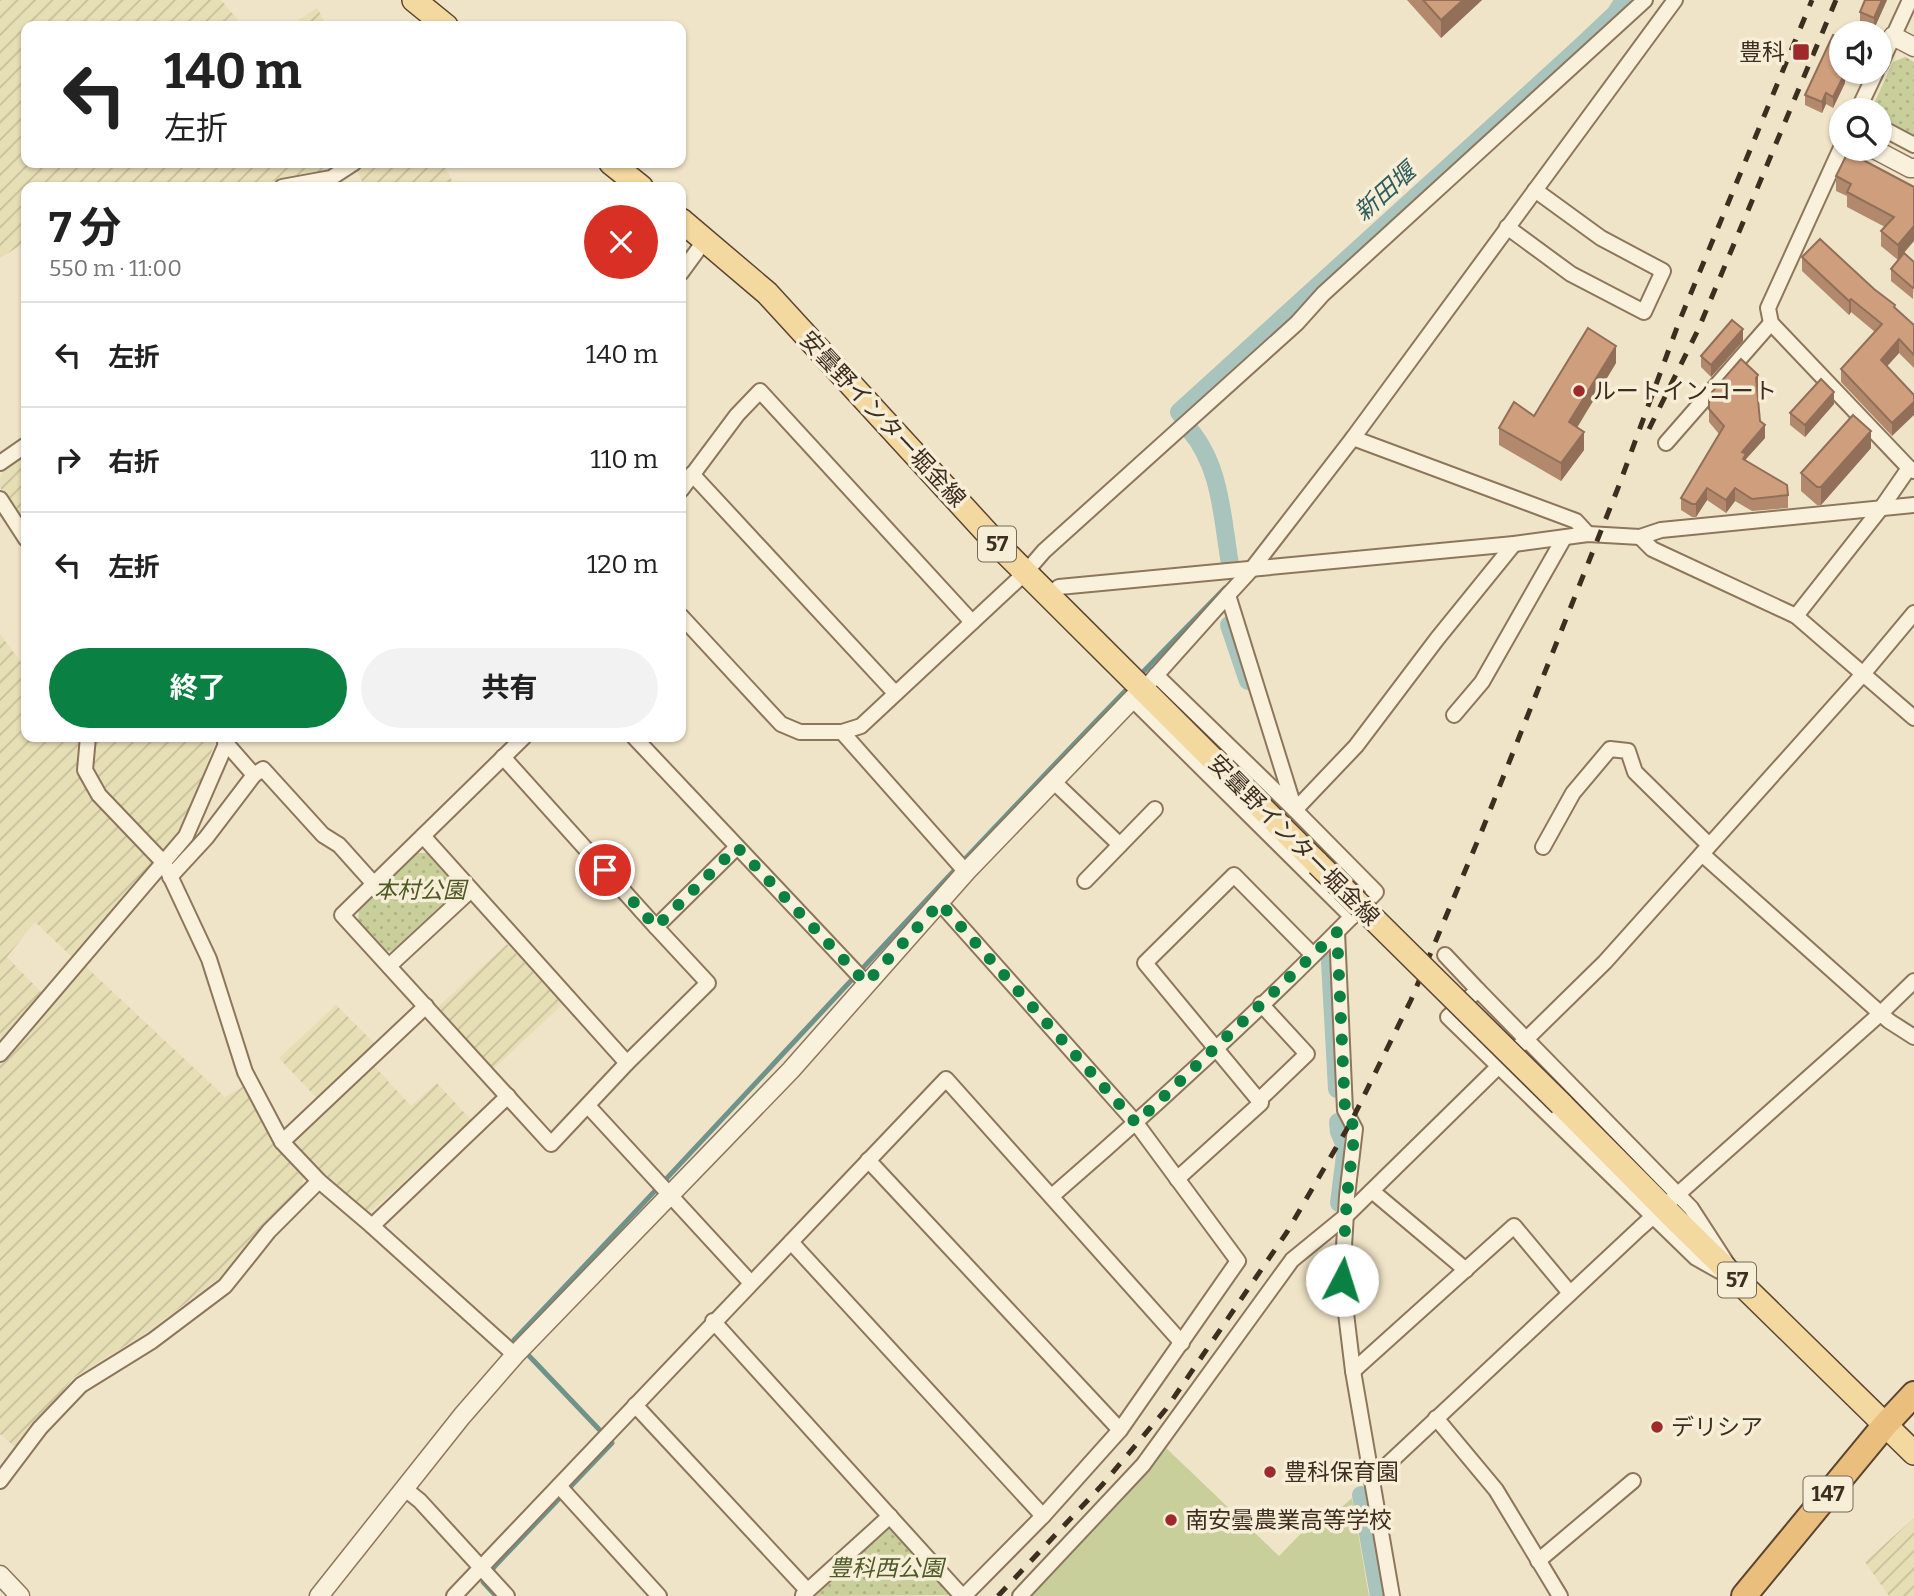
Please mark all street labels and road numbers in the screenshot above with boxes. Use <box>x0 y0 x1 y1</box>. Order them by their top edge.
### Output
street label: 安曇野インター堀金線 <box>794 325 972 513</box>
road number: 57 <box>978 526 1016 562</box>
street label: 安曇野インター堀金線 <box>1203 749 1385 931</box>
road number: 57 <box>1718 1262 1756 1298</box>
road number: 147 <box>1804 1476 1853 1512</box>

